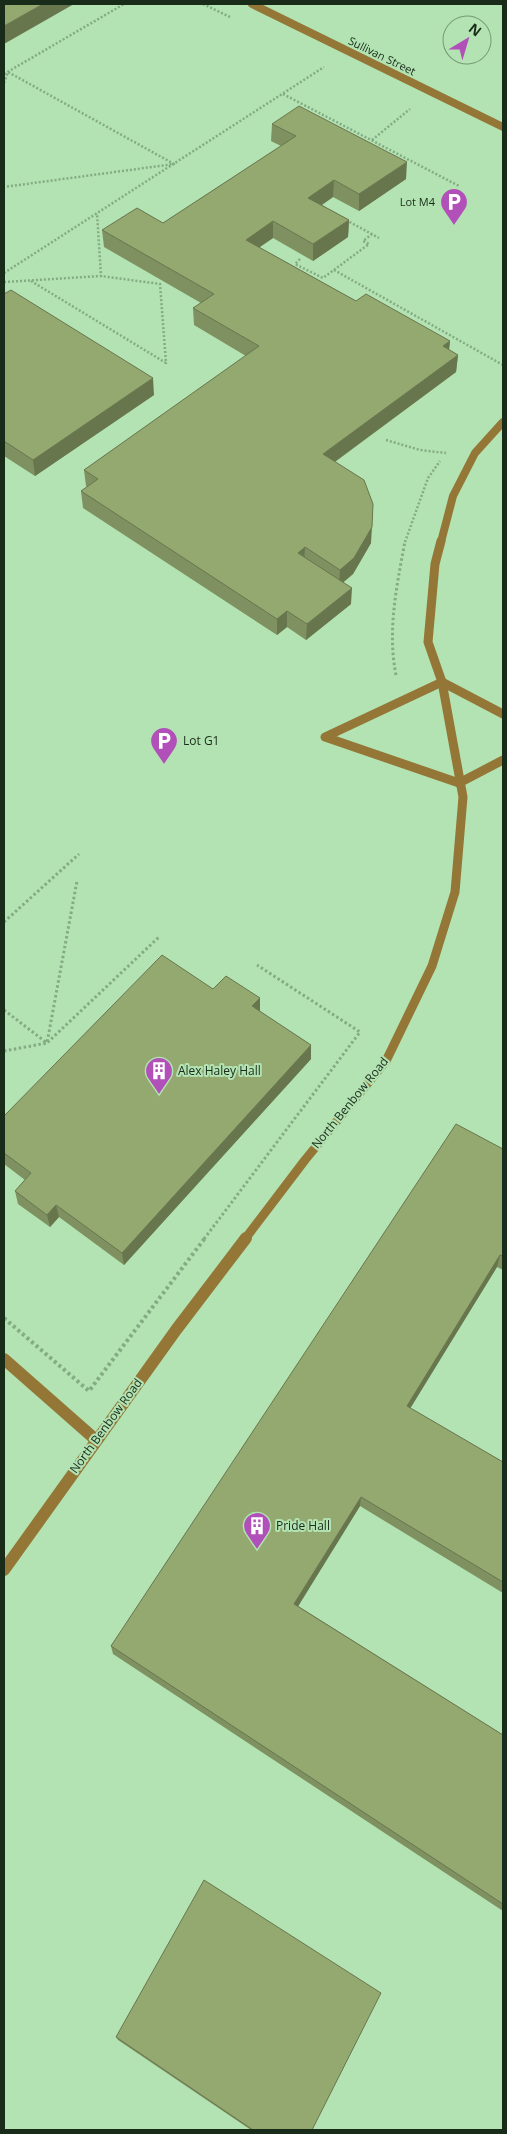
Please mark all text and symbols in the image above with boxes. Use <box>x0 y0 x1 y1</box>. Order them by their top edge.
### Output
north arrow <box>442 15 492 65</box>
text: N <box>465 18 486 40</box>
street label: Sullivan Street <box>346 33 418 78</box>
parking icon: Lot M4 <box>439 187 469 226</box>
place label: Lot M4 <box>400 194 436 209</box>
parking icon: Lot G1 <box>149 726 179 765</box>
place label: Lot G1 <box>183 732 219 749</box>
street label: North Benbow Road <box>307 1053 392 1152</box>
building icon: Alex Haley Hall <box>144 1056 174 1095</box>
place label: Alex Haley Hall <box>178 1062 261 1079</box>
street label: North Benbow Road <box>65 1375 146 1477</box>
building icon: Pride Hall <box>242 1511 272 1550</box>
place label: Pride Hall <box>276 1517 330 1534</box>

